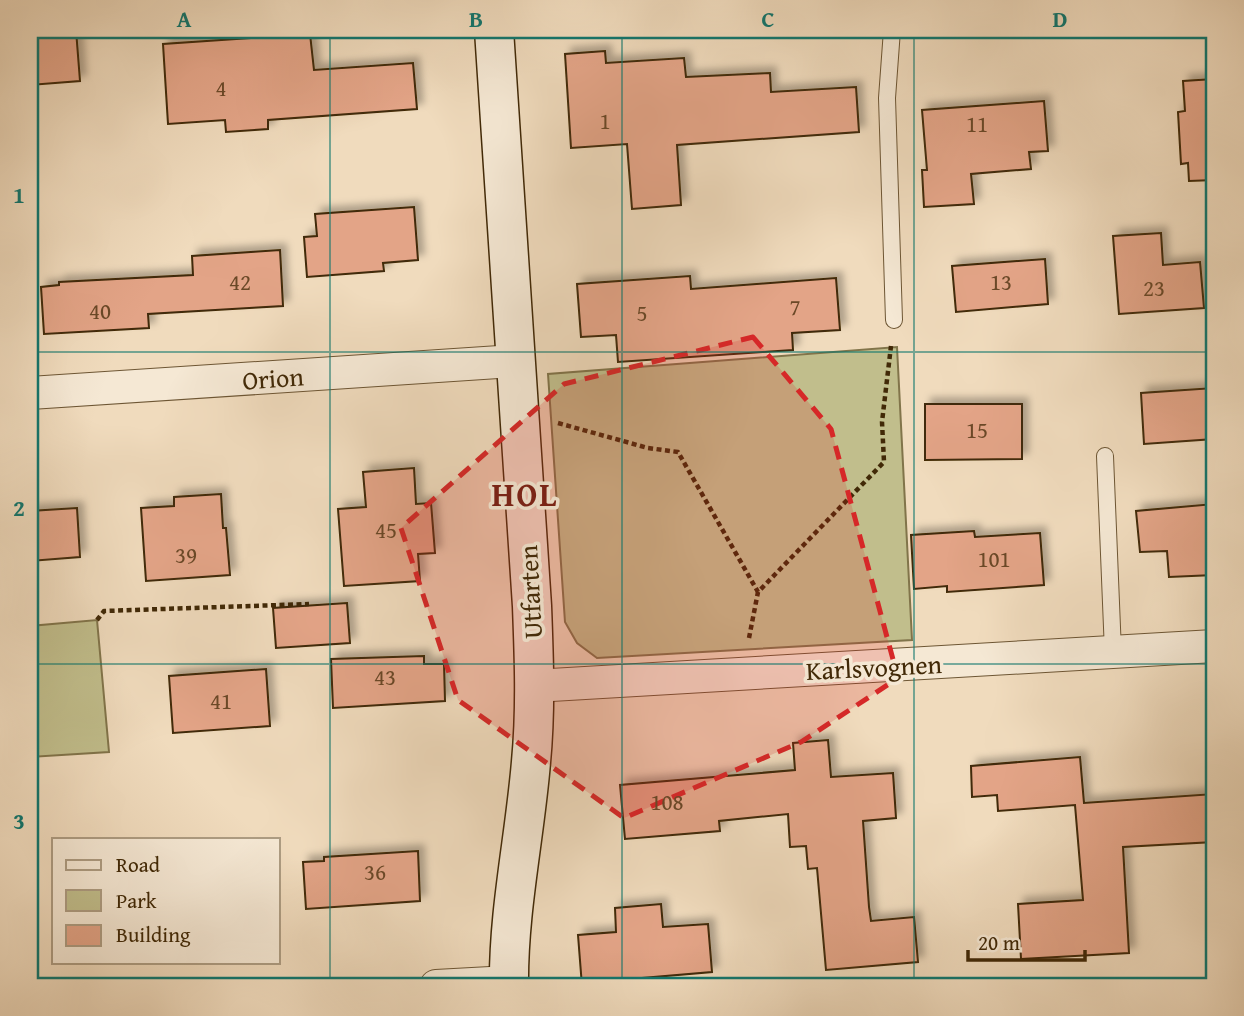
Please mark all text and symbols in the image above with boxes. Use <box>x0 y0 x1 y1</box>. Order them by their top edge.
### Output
text: A <box>177 2 192 35</box>
text: B <box>469 2 483 35</box>
text: C <box>761 2 775 35</box>
text: D <box>1053 2 1068 35</box>
house number: 4 <box>215 71 227 104</box>
house number: 1 <box>599 104 611 137</box>
house number: 11 <box>966 107 988 140</box>
text: 1 <box>13 178 25 211</box>
house number: 42 <box>229 265 251 298</box>
house number: 13 <box>990 265 1012 298</box>
house number: 23 <box>1143 271 1165 304</box>
house number: 7 <box>789 290 801 323</box>
house number: 40 <box>89 294 111 327</box>
house number: 5 <box>636 296 648 329</box>
street label: Orion <box>241 356 306 400</box>
house number: 15 <box>966 413 988 446</box>
district label: HOL <box>492 470 558 518</box>
text: 2 <box>13 491 25 524</box>
house number: 45 <box>375 513 397 546</box>
house number: 39 <box>175 538 197 571</box>
house number: 101 <box>977 542 1011 575</box>
street label: Utfarten <box>508 544 552 640</box>
street label: Karlsvognen <box>805 644 943 690</box>
house number: 43 <box>374 660 396 693</box>
house number: 41 <box>210 684 232 717</box>
house number: 108 <box>650 785 684 818</box>
text: 3 <box>13 804 25 837</box>
legend <box>52 838 280 964</box>
text: Road <box>116 849 161 880</box>
house number: 36 <box>364 855 386 888</box>
text: Park <box>116 885 157 916</box>
scale bar <box>968 918 1085 962</box>
text: Building <box>116 919 191 950</box>
text: 20 m <box>978 927 1020 958</box>

